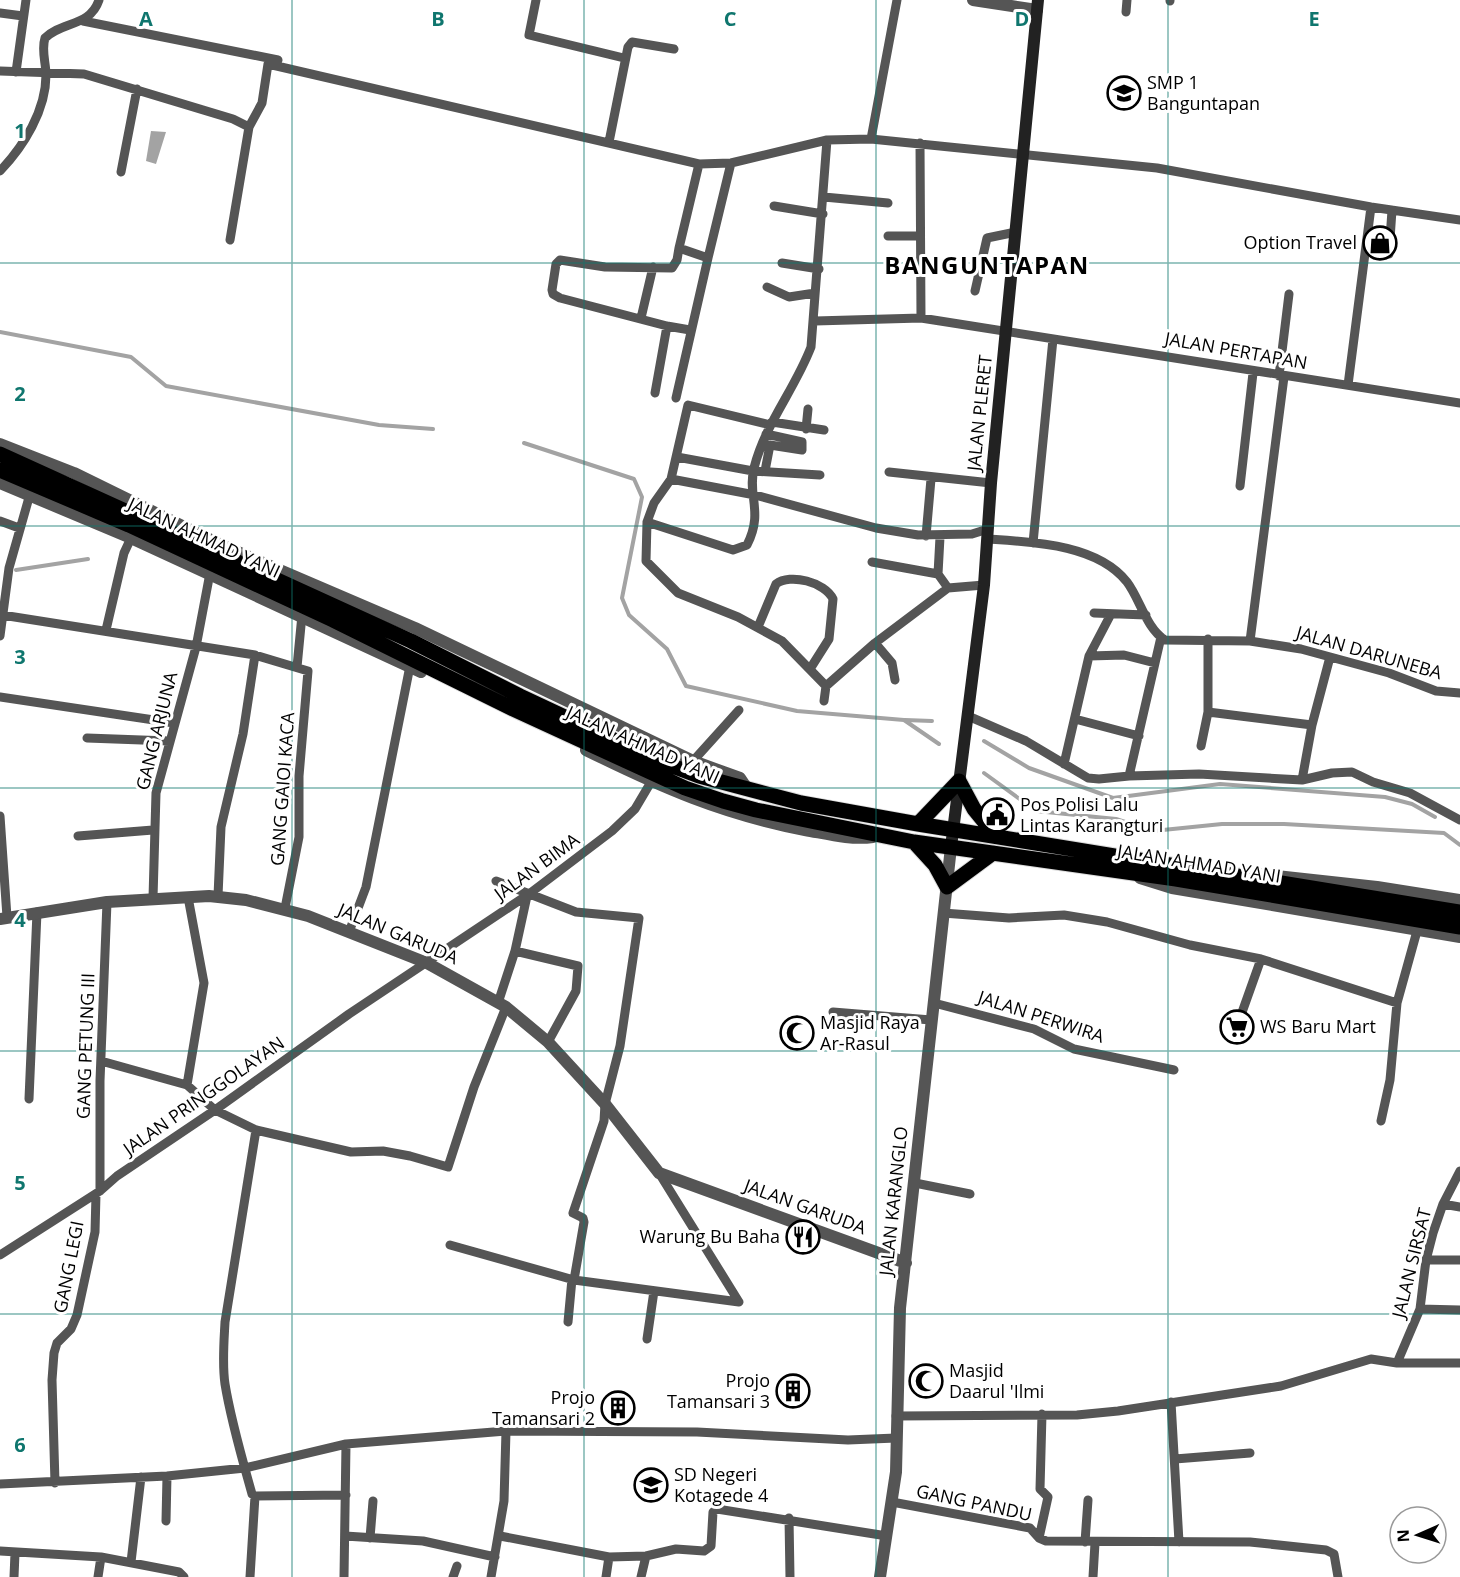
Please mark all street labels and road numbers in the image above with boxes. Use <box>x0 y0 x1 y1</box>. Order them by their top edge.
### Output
street label: JALAN PERTAPAN <box>1161 325 1309 374</box>
street label: JALAN PLERET <box>961 354 997 474</box>
street label: JALAN AHMAD YANI <box>123 490 284 583</box>
street label: JALAN DARUNEBA <box>1292 619 1445 684</box>
street label: GANG ARJUNA <box>130 668 182 792</box>
street label: JALAN AHMAD YANI <box>561 699 724 789</box>
street label: GANG GAIOI KACA <box>265 711 299 867</box>
street label: JALAN BIMA <box>488 827 584 906</box>
street label: JALAN AHMAD YANI <box>1114 838 1283 888</box>
street label: JALAN GARUDA <box>333 896 463 969</box>
street label: GANG PETUNG III <box>70 973 100 1119</box>
street label: JALAN PERWIRA <box>973 984 1108 1048</box>
street label: JALAN PRINGGOLAYAN <box>116 1030 289 1161</box>
street label: JALAN KARANGLO <box>873 1125 913 1279</box>
street label: JALAN GARUDA <box>739 1172 870 1239</box>
street label: JALAN SIRSAT <box>1385 1205 1436 1322</box>
street label: GANG LEGI <box>47 1219 89 1315</box>
street label: GANG PANDU <box>914 1478 1034 1526</box>

